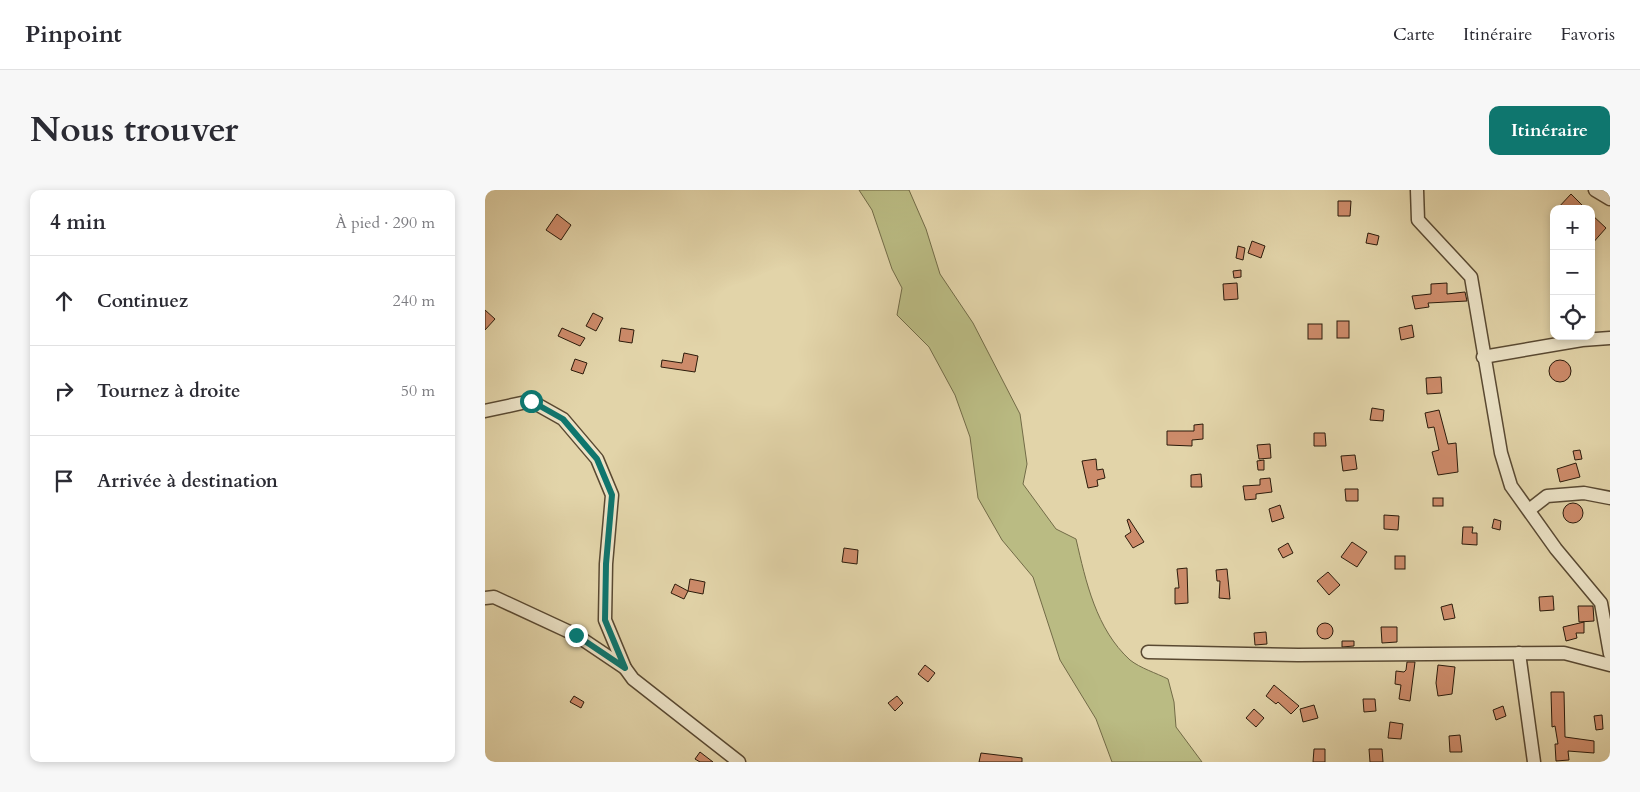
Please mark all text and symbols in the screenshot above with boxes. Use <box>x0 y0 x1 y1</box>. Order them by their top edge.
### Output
text: Pinpoint <box>25 18 122 51</box>
text: Carte <box>1393 22 1435 47</box>
text: Itinéraire <box>1463 22 1532 47</box>
text: Favoris <box>1560 22 1615 47</box>
text: Nous trouver <box>30 106 238 154</box>
button: Itinéraire <box>1489 106 1610 155</box>
map controls <box>1550 205 1595 340</box>
button: + <box>1550 205 1595 250</box>
text: 4 min <box>50 208 106 237</box>
text: À pied · 290 m <box>335 212 435 234</box>
button: − <box>1550 250 1595 295</box>
icon: ahead <box>50 287 78 315</box>
text: Continuez <box>97 288 188 314</box>
text: 240 m <box>393 290 435 312</box>
button: locate <box>1550 295 1595 340</box>
icon: right <box>50 377 78 405</box>
text: Tournez à droite <box>97 378 240 404</box>
text: 50 m <box>401 380 435 402</box>
route start <box>520 390 543 413</box>
icon: arrive <box>50 467 78 495</box>
text: Arrivée à destination <box>97 468 278 494</box>
route end <box>565 624 588 647</box>

